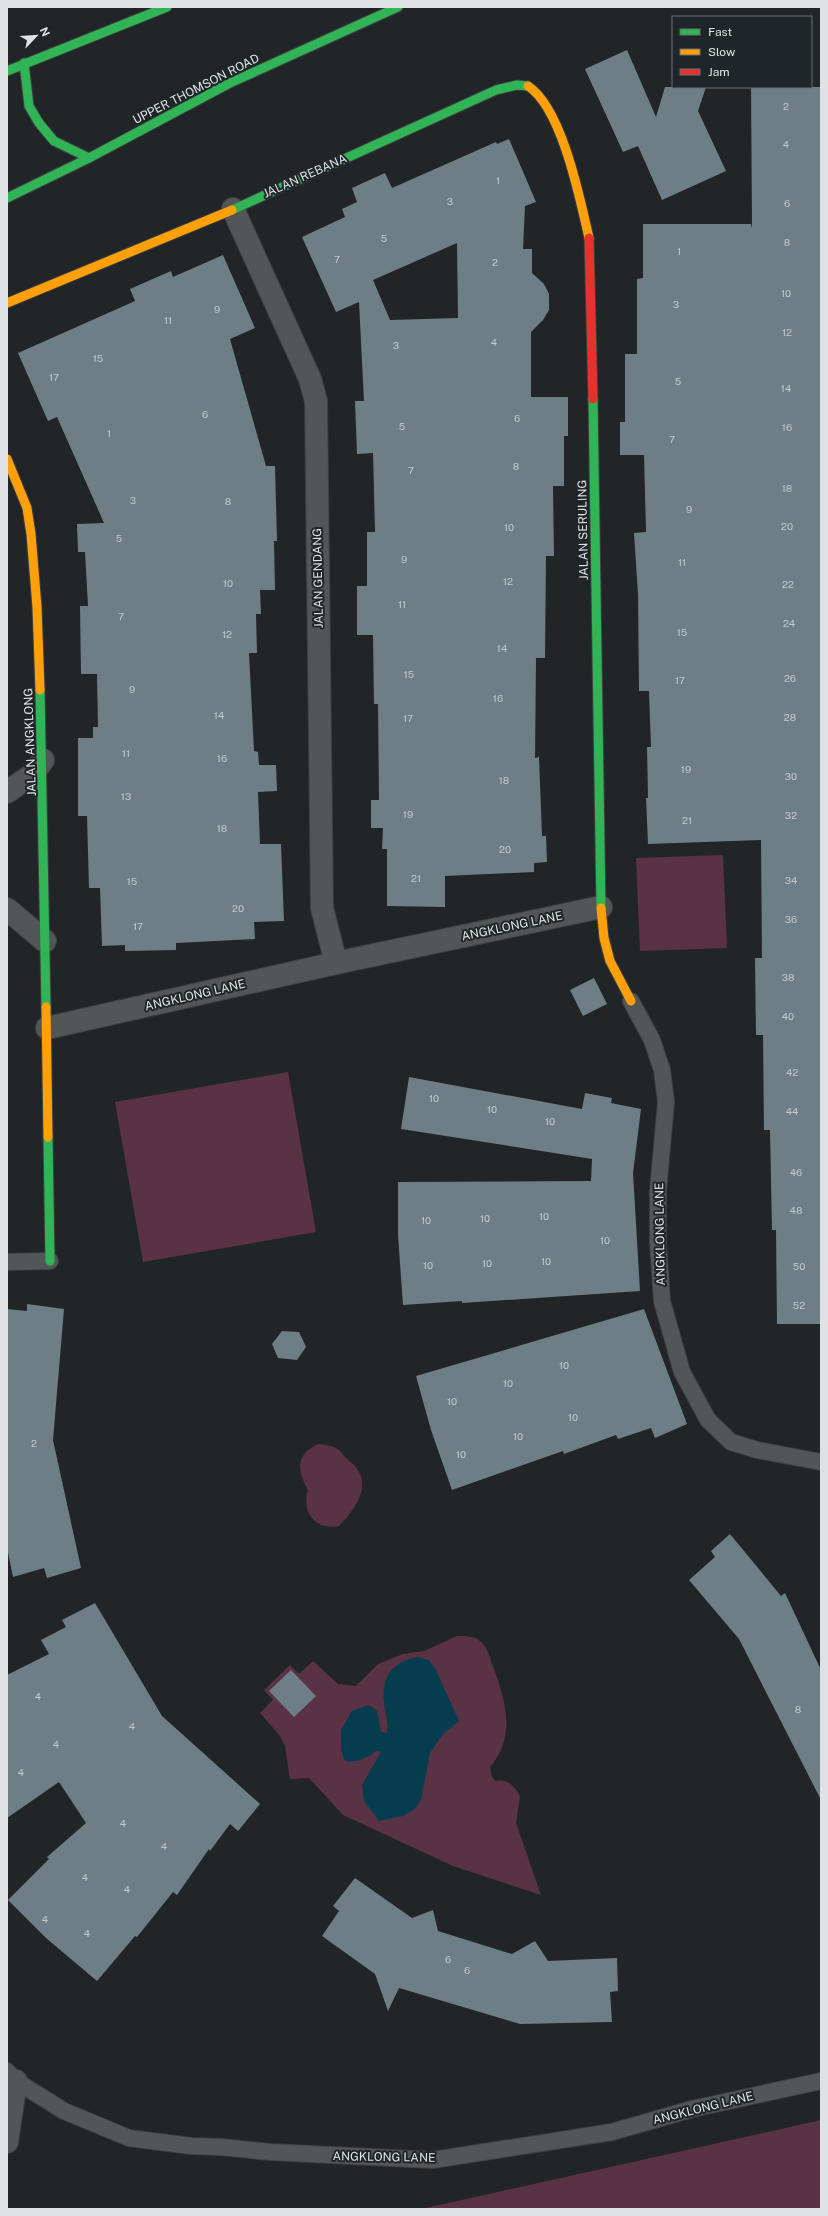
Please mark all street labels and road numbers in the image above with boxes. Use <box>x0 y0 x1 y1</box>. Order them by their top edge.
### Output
street label: UPPER THOMSON ROAD <box>131 51 261 127</box>
street label: JALAN REBANA <box>261 151 349 201</box>
street label: JALAN SERULING <box>575 480 591 580</box>
street label: JALAN GENDANG <box>310 528 326 628</box>
street label: JALAN ANGKLONG <box>21 688 39 796</box>
street label: ANGKLONG LANE <box>460 908 564 944</box>
street label: ANGKLONG LANE <box>143 977 247 1013</box>
street label: ANGKLONG LANE <box>652 1182 668 1286</box>
street label: ANGKLONG LANE <box>651 2089 755 2127</box>
street label: ANGKLONG LANE <box>332 2149 436 2165</box>

